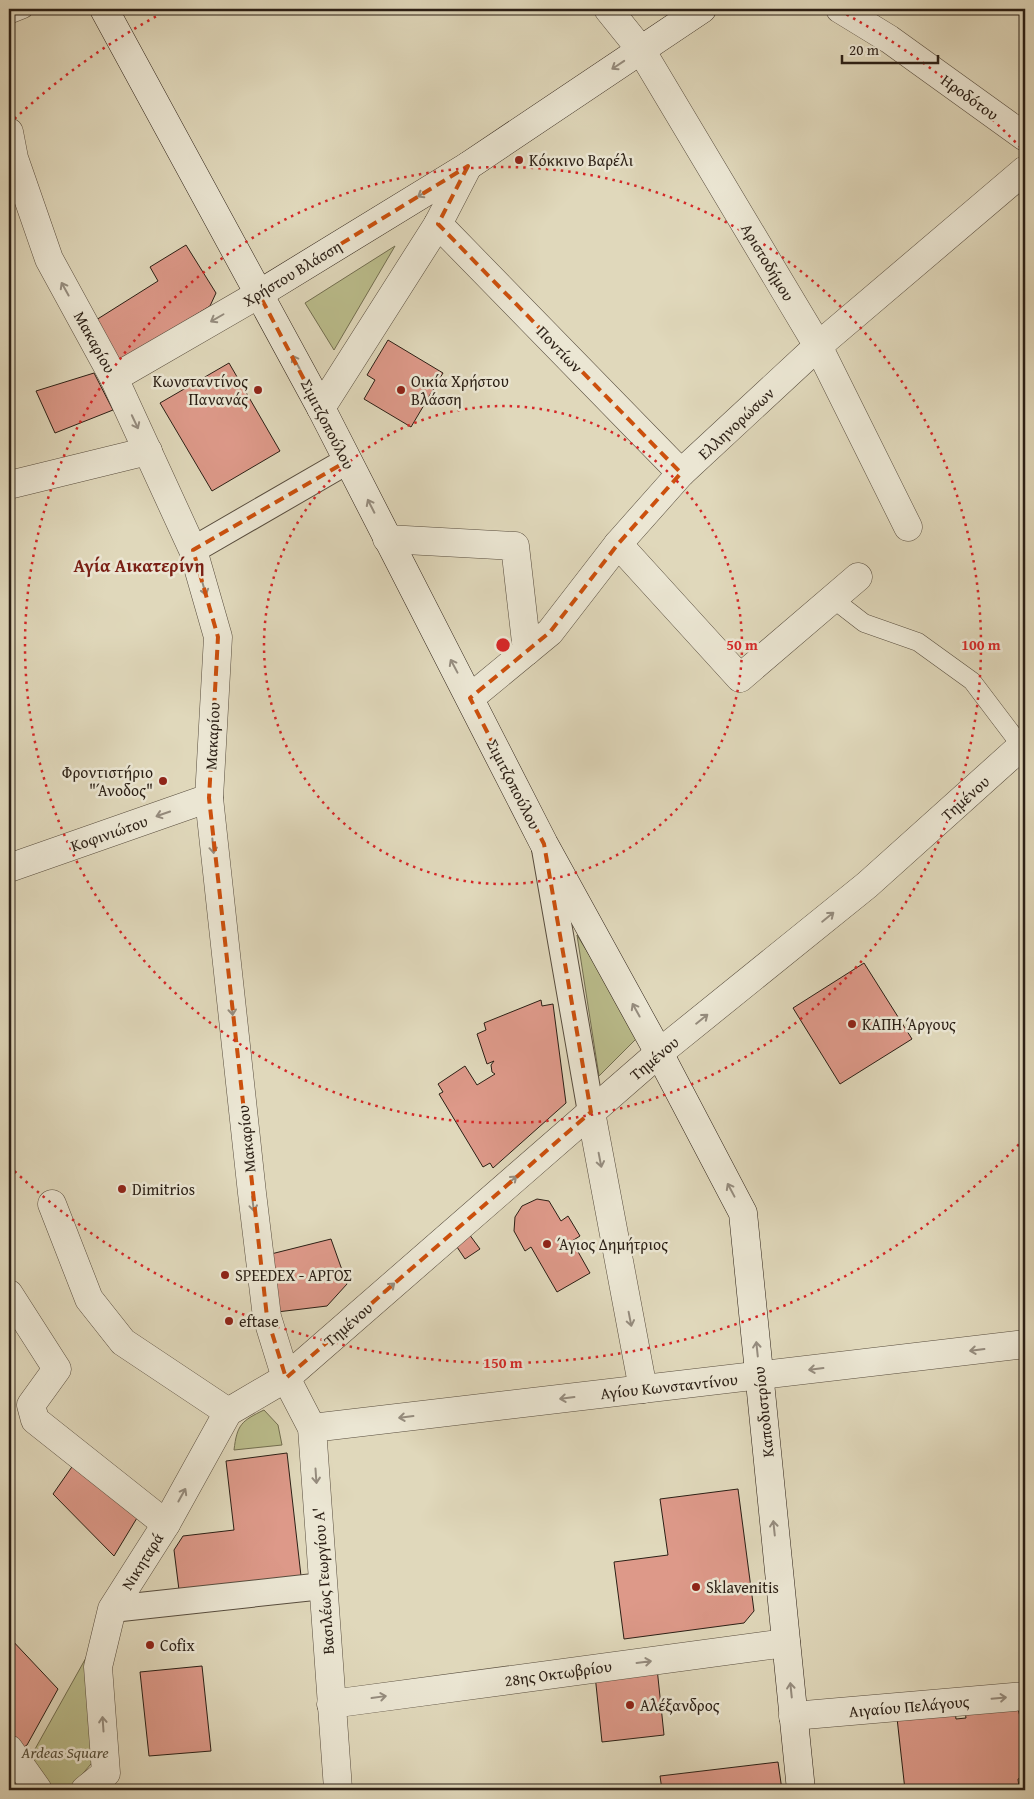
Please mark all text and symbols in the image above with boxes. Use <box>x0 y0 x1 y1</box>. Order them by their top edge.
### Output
scale bar <box>842 32 938 64</box>
text: 20 m <box>849 39 880 60</box>
one-way arrow <box>611 60 625 70</box>
street label: Ηροδότου <box>936 68 1004 126</box>
place label: Κόκκινο Βαρέλι <box>529 148 633 172</box>
marker: Κόκκινο Βαρέλι <box>513 154 525 166</box>
one-way arrow <box>418 188 432 198</box>
street label: Αριστοδήμου <box>735 218 801 306</box>
street label: Χρήστου Βλάσση <box>238 234 346 312</box>
one-way arrow <box>60 283 70 297</box>
street label: Μακαρίου <box>68 307 122 377</box>
one-way arrow <box>210 314 224 324</box>
street label: Ποντίων <box>531 320 589 378</box>
one-way arrow <box>291 354 301 369</box>
place label: Κωνσταντίνος Πανανάς <box>153 369 248 411</box>
place label: Οικία Χρήστου Βλάσση <box>411 369 509 411</box>
street label: Σιμιτζοπούλου <box>295 375 361 473</box>
street label: Ελληνορώσων <box>692 381 780 465</box>
marker: Κωνσταντίνος Πανανάς <box>252 384 264 396</box>
marker: Οικία Χρήστου Βλάσση <box>395 384 407 396</box>
one-way arrow <box>130 414 140 429</box>
one-way arrow <box>366 499 375 514</box>
district label: Αγία Αικατερίνη <box>74 552 204 579</box>
one-way arrow <box>200 579 209 595</box>
text: 50 m <box>726 634 758 655</box>
text: 100 m <box>961 634 1001 655</box>
centre of rings <box>494 636 512 654</box>
one-way arrow <box>449 658 459 673</box>
street label: Μακαρίου <box>198 702 226 770</box>
street label: Σιμιτζοπούλου <box>481 735 547 833</box>
place label: Φροντιστήριο "Άνοδος" <box>62 760 153 802</box>
street label: Τημένου <box>935 770 995 826</box>
marker: Φροντιστήριο "Άνοδος" <box>157 775 169 787</box>
street label: Κοφινιώτου <box>67 809 151 857</box>
one-way arrow <box>155 810 171 819</box>
one-way arrow <box>208 838 218 854</box>
one-way arrow <box>821 911 834 922</box>
one-way arrow <box>227 999 237 1015</box>
one-way arrow <box>631 1003 641 1018</box>
place label: ΚΑΠΗ Άργους <box>862 1012 956 1036</box>
one-way arrow <box>695 1013 708 1024</box>
marker: ΚΑΠΗ Άργους <box>846 1018 858 1030</box>
street label: Τημένου <box>624 1030 684 1086</box>
street label: Μακαρίου <box>231 1104 261 1174</box>
one-way arrow <box>595 1151 605 1167</box>
one-way arrow <box>505 1175 518 1187</box>
place label: Dimitrios <box>132 1177 195 1201</box>
marker: Dimitrios <box>116 1183 128 1195</box>
one-way arrow <box>726 1183 735 1198</box>
one-way arrow <box>248 1196 258 1212</box>
place label: Άγιος Δημήτριος <box>557 1232 668 1256</box>
marker: Άγιος Δημήτριος <box>541 1238 553 1250</box>
place label: SPEEDEX - ΑΡΓΟΣ <box>235 1263 352 1287</box>
marker: SPEEDEX - ΑΡΓΟΣ <box>219 1269 231 1281</box>
one-way arrow <box>382 1283 395 1294</box>
street label: Τημένου <box>318 1296 378 1352</box>
place label: eftase <box>239 1309 279 1333</box>
one-way arrow <box>625 1311 635 1327</box>
marker: eftase <box>223 1315 235 1327</box>
one-way arrow <box>752 1341 762 1357</box>
one-way arrow <box>969 1345 985 1355</box>
text: 150 m <box>483 1352 523 1373</box>
street label: Καποδιστρίου <box>746 1365 780 1459</box>
one-way arrow <box>808 1365 824 1375</box>
street label: Αγίου Κωνσταντίνου <box>599 1367 739 1405</box>
one-way arrow <box>559 1393 575 1403</box>
one-way arrow <box>398 1412 414 1422</box>
one-way arrow <box>311 1468 321 1484</box>
one-way arrow <box>177 1489 187 1503</box>
street label: Βασιλέως Γεωργίου Α' <box>306 1507 340 1655</box>
one-way arrow <box>770 1520 779 1536</box>
street label: Νικηταρά <box>115 1527 169 1594</box>
place label: Sklavenitis <box>706 1575 779 1599</box>
marker: Sklavenitis <box>690 1581 702 1593</box>
place label: Cofix <box>160 1633 195 1657</box>
marker: Cofix <box>144 1639 156 1651</box>
street label: 28ης Οκτωβρίου <box>503 1654 613 1692</box>
one-way arrow <box>636 1657 652 1667</box>
one-way arrow <box>786 1682 796 1698</box>
street label: Αιγαίου Πελάγους <box>848 1689 971 1723</box>
one-way arrow <box>371 1692 387 1702</box>
place label: Αλέξανδρος <box>640 1693 720 1717</box>
one-way arrow <box>991 1693 1007 1703</box>
marker: Αλέξανδρος <box>624 1699 636 1711</box>
one-way arrow <box>98 1716 107 1732</box>
park label: Ardeas Square <box>20 1740 109 1764</box>

